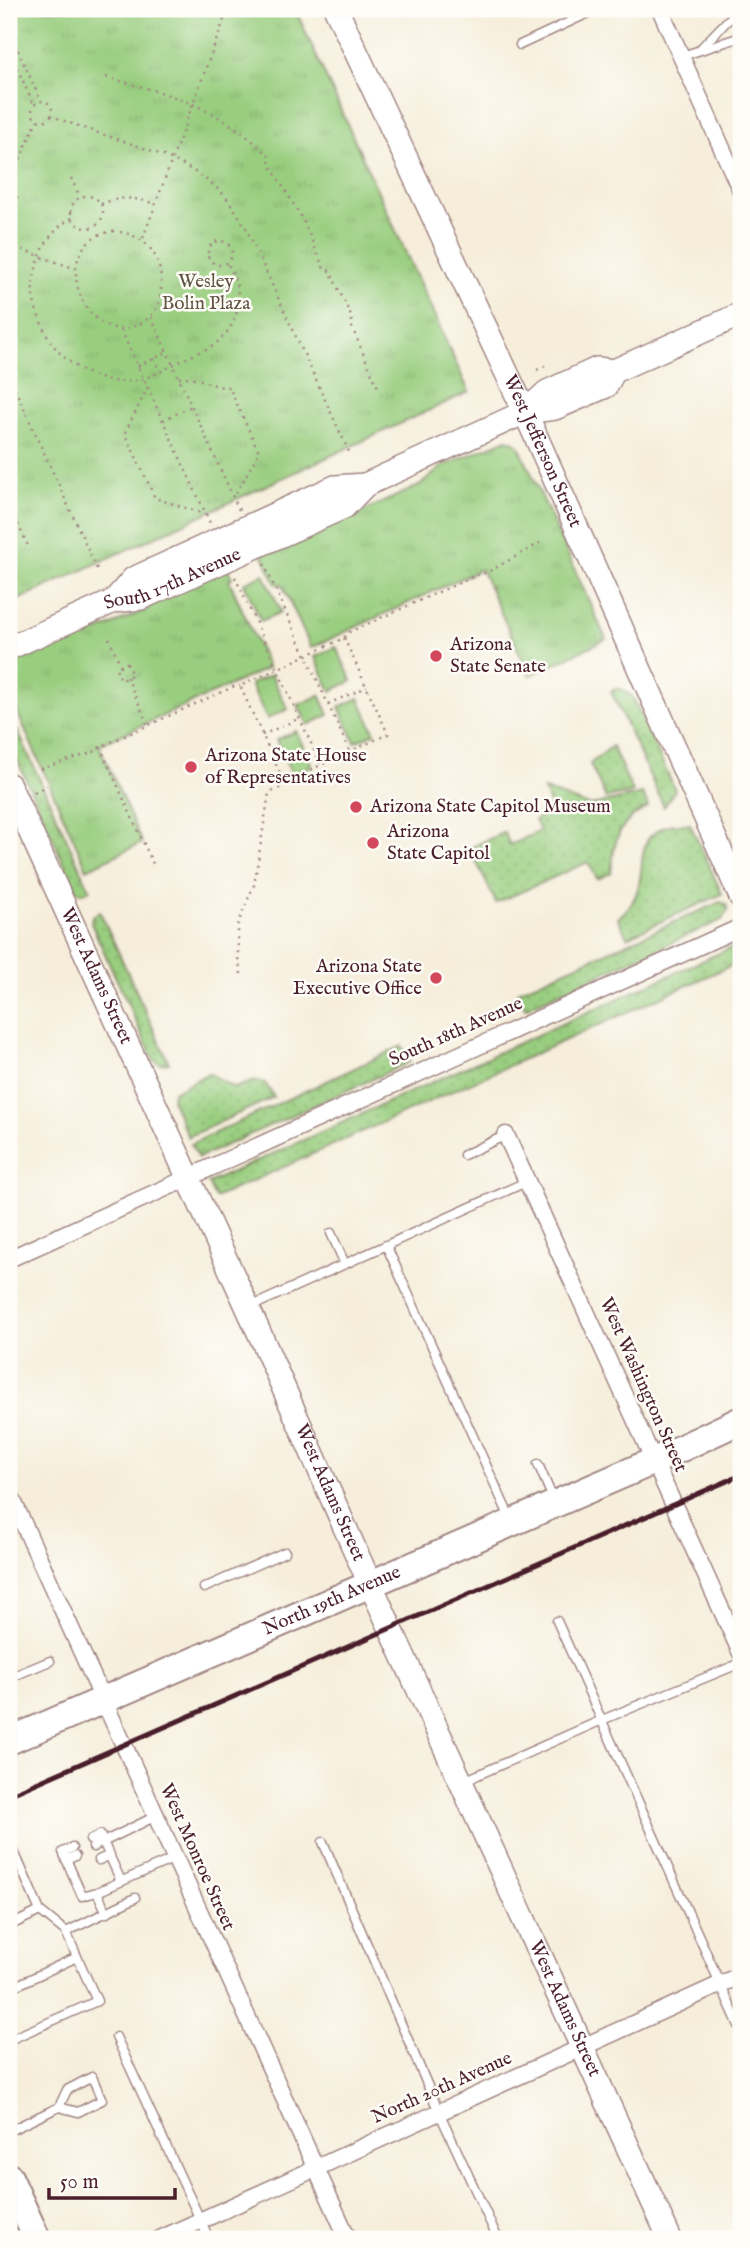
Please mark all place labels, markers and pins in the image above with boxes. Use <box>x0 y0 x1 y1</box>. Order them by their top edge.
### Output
place label: Arizona State Senate <box>449 633 546 679</box>
marker: Arizona State Senate <box>428 648 444 664</box>
place label: Arizona State House of Representatives <box>204 744 367 790</box>
marker: Arizona State House of Representatives <box>183 759 199 775</box>
place label: Arizona State Capitol Museum <box>369 795 611 819</box>
marker: Arizona State Capitol Museum <box>348 799 364 815</box>
place label: Arizona State Capitol <box>386 820 491 866</box>
marker: Arizona State Capitol <box>365 835 381 851</box>
place label: Arizona State Executive Office <box>293 955 422 1001</box>
marker: Arizona State Executive Office <box>428 970 444 986</box>

